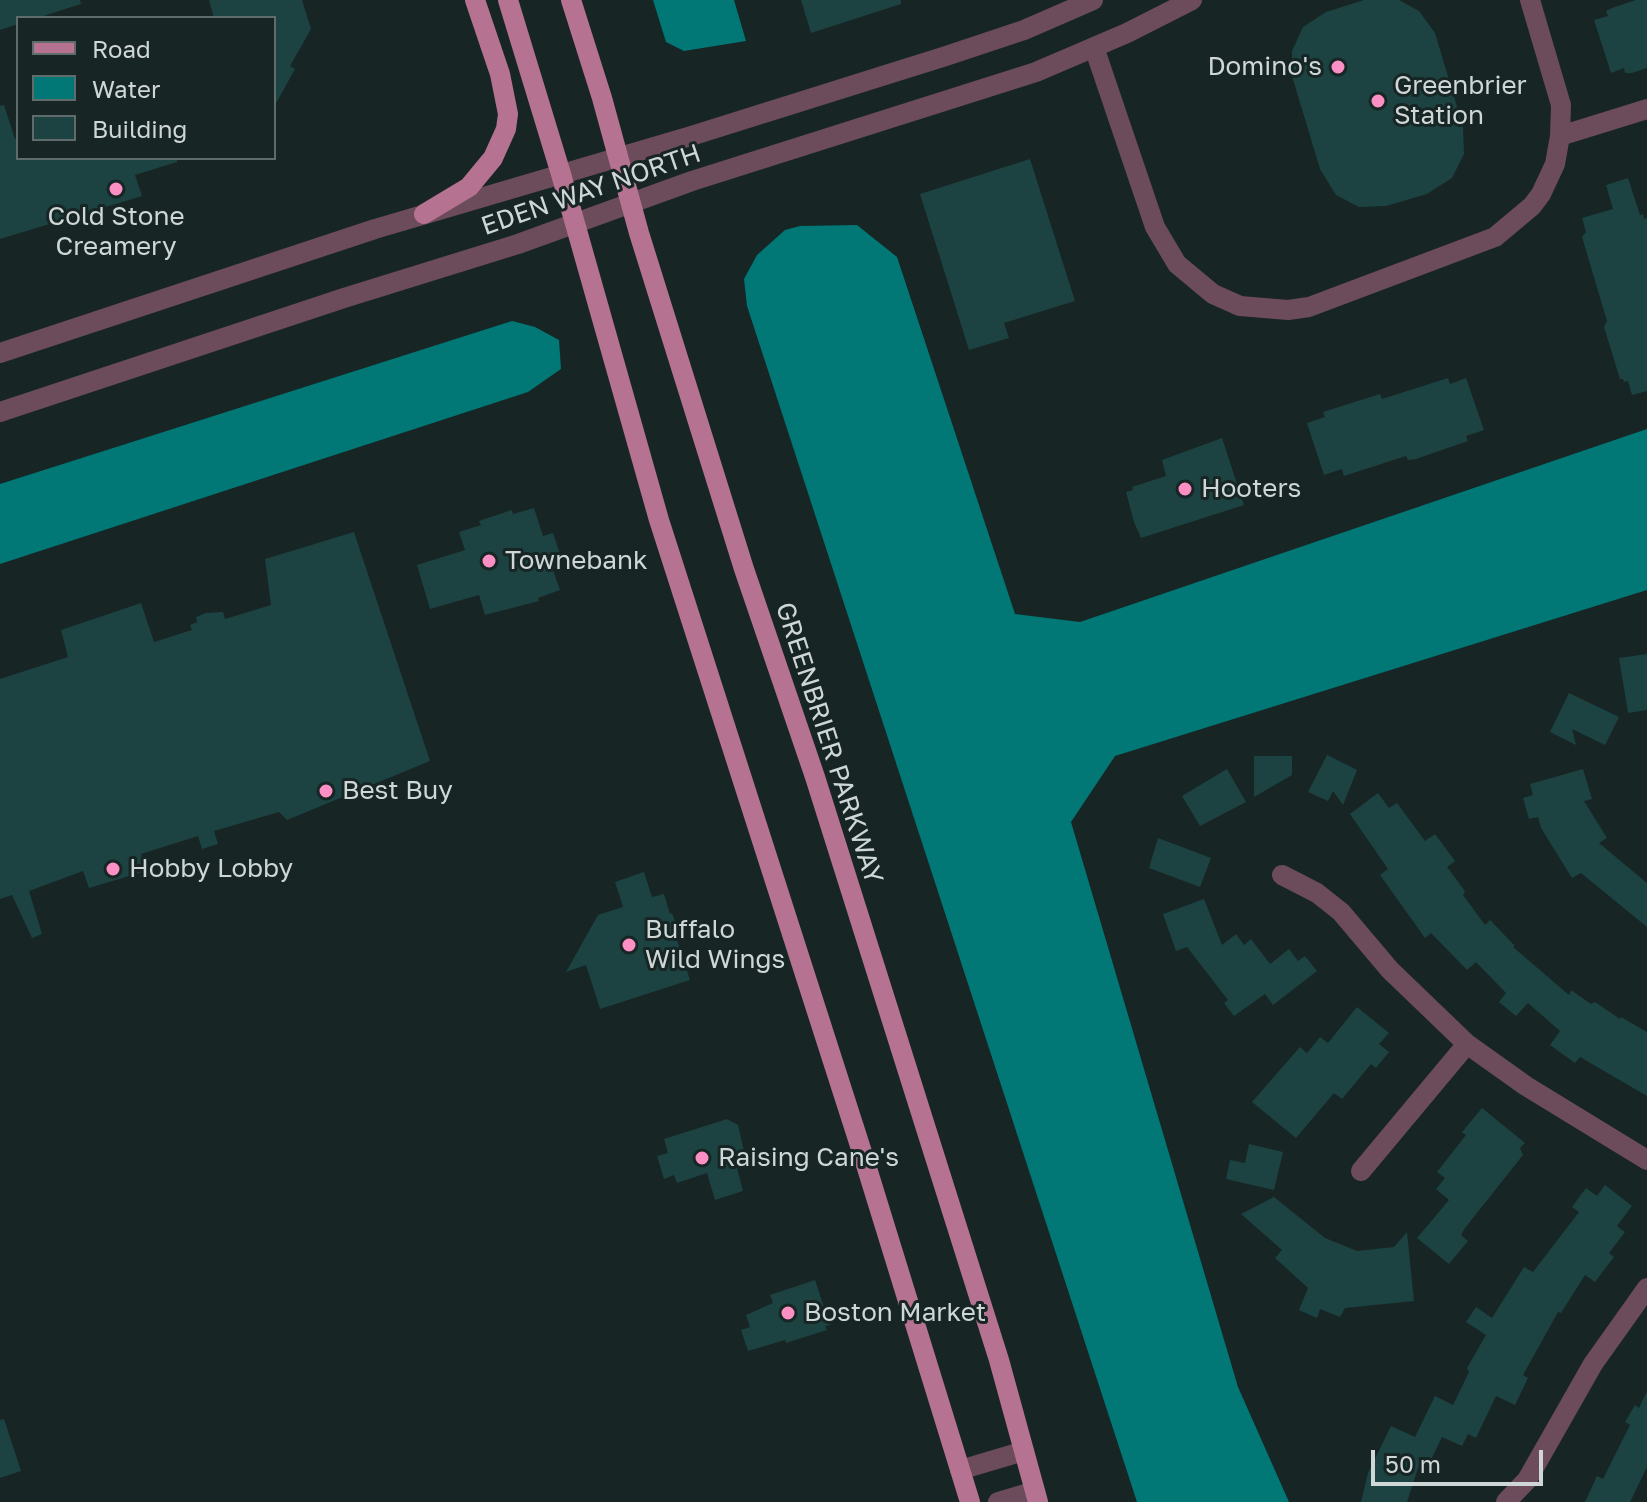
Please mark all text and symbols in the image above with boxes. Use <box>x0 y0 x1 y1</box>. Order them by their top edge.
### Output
legend <box>16 16 276 160</box>
text: Road <box>92 34 151 63</box>
place label: Domino's <box>1207 51 1322 83</box>
marker: Domino's <box>1329 58 1347 76</box>
place label: Greenbrier Station <box>1394 70 1527 132</box>
text: Water <box>92 74 160 103</box>
marker: Greenbrier Station <box>1369 92 1387 110</box>
text: Building <box>92 114 187 143</box>
street label: EDEN WAY NORTH <box>477 138 705 242</box>
marker: Cold Stone Creamery <box>107 180 125 198</box>
place label: Cold Stone Creamery <box>47 201 185 262</box>
place label: Hooters <box>1201 473 1301 505</box>
marker: Hooters <box>1176 480 1194 498</box>
place label: Townebank <box>505 545 648 577</box>
marker: Townebank <box>480 552 498 570</box>
street label: GREENBRIER PARKWAY <box>769 598 889 888</box>
place label: Best Buy <box>342 775 453 807</box>
marker: Best Buy <box>317 782 335 800</box>
place label: Hobby Lobby <box>129 853 293 885</box>
marker: Hobby Lobby <box>104 860 122 878</box>
place label: Buffalo Wild Wings <box>645 914 785 976</box>
marker: Buffalo Wild Wings <box>620 936 638 954</box>
place label: Raising Cane's <box>718 1142 899 1174</box>
marker: Raising Cane's <box>693 1149 711 1167</box>
place label: Boston Market <box>804 1297 986 1329</box>
marker: Boston Market <box>779 1304 797 1322</box>
scale bar <box>1375 1434 1547 1484</box>
text: 50 m <box>1385 1449 1441 1478</box>

